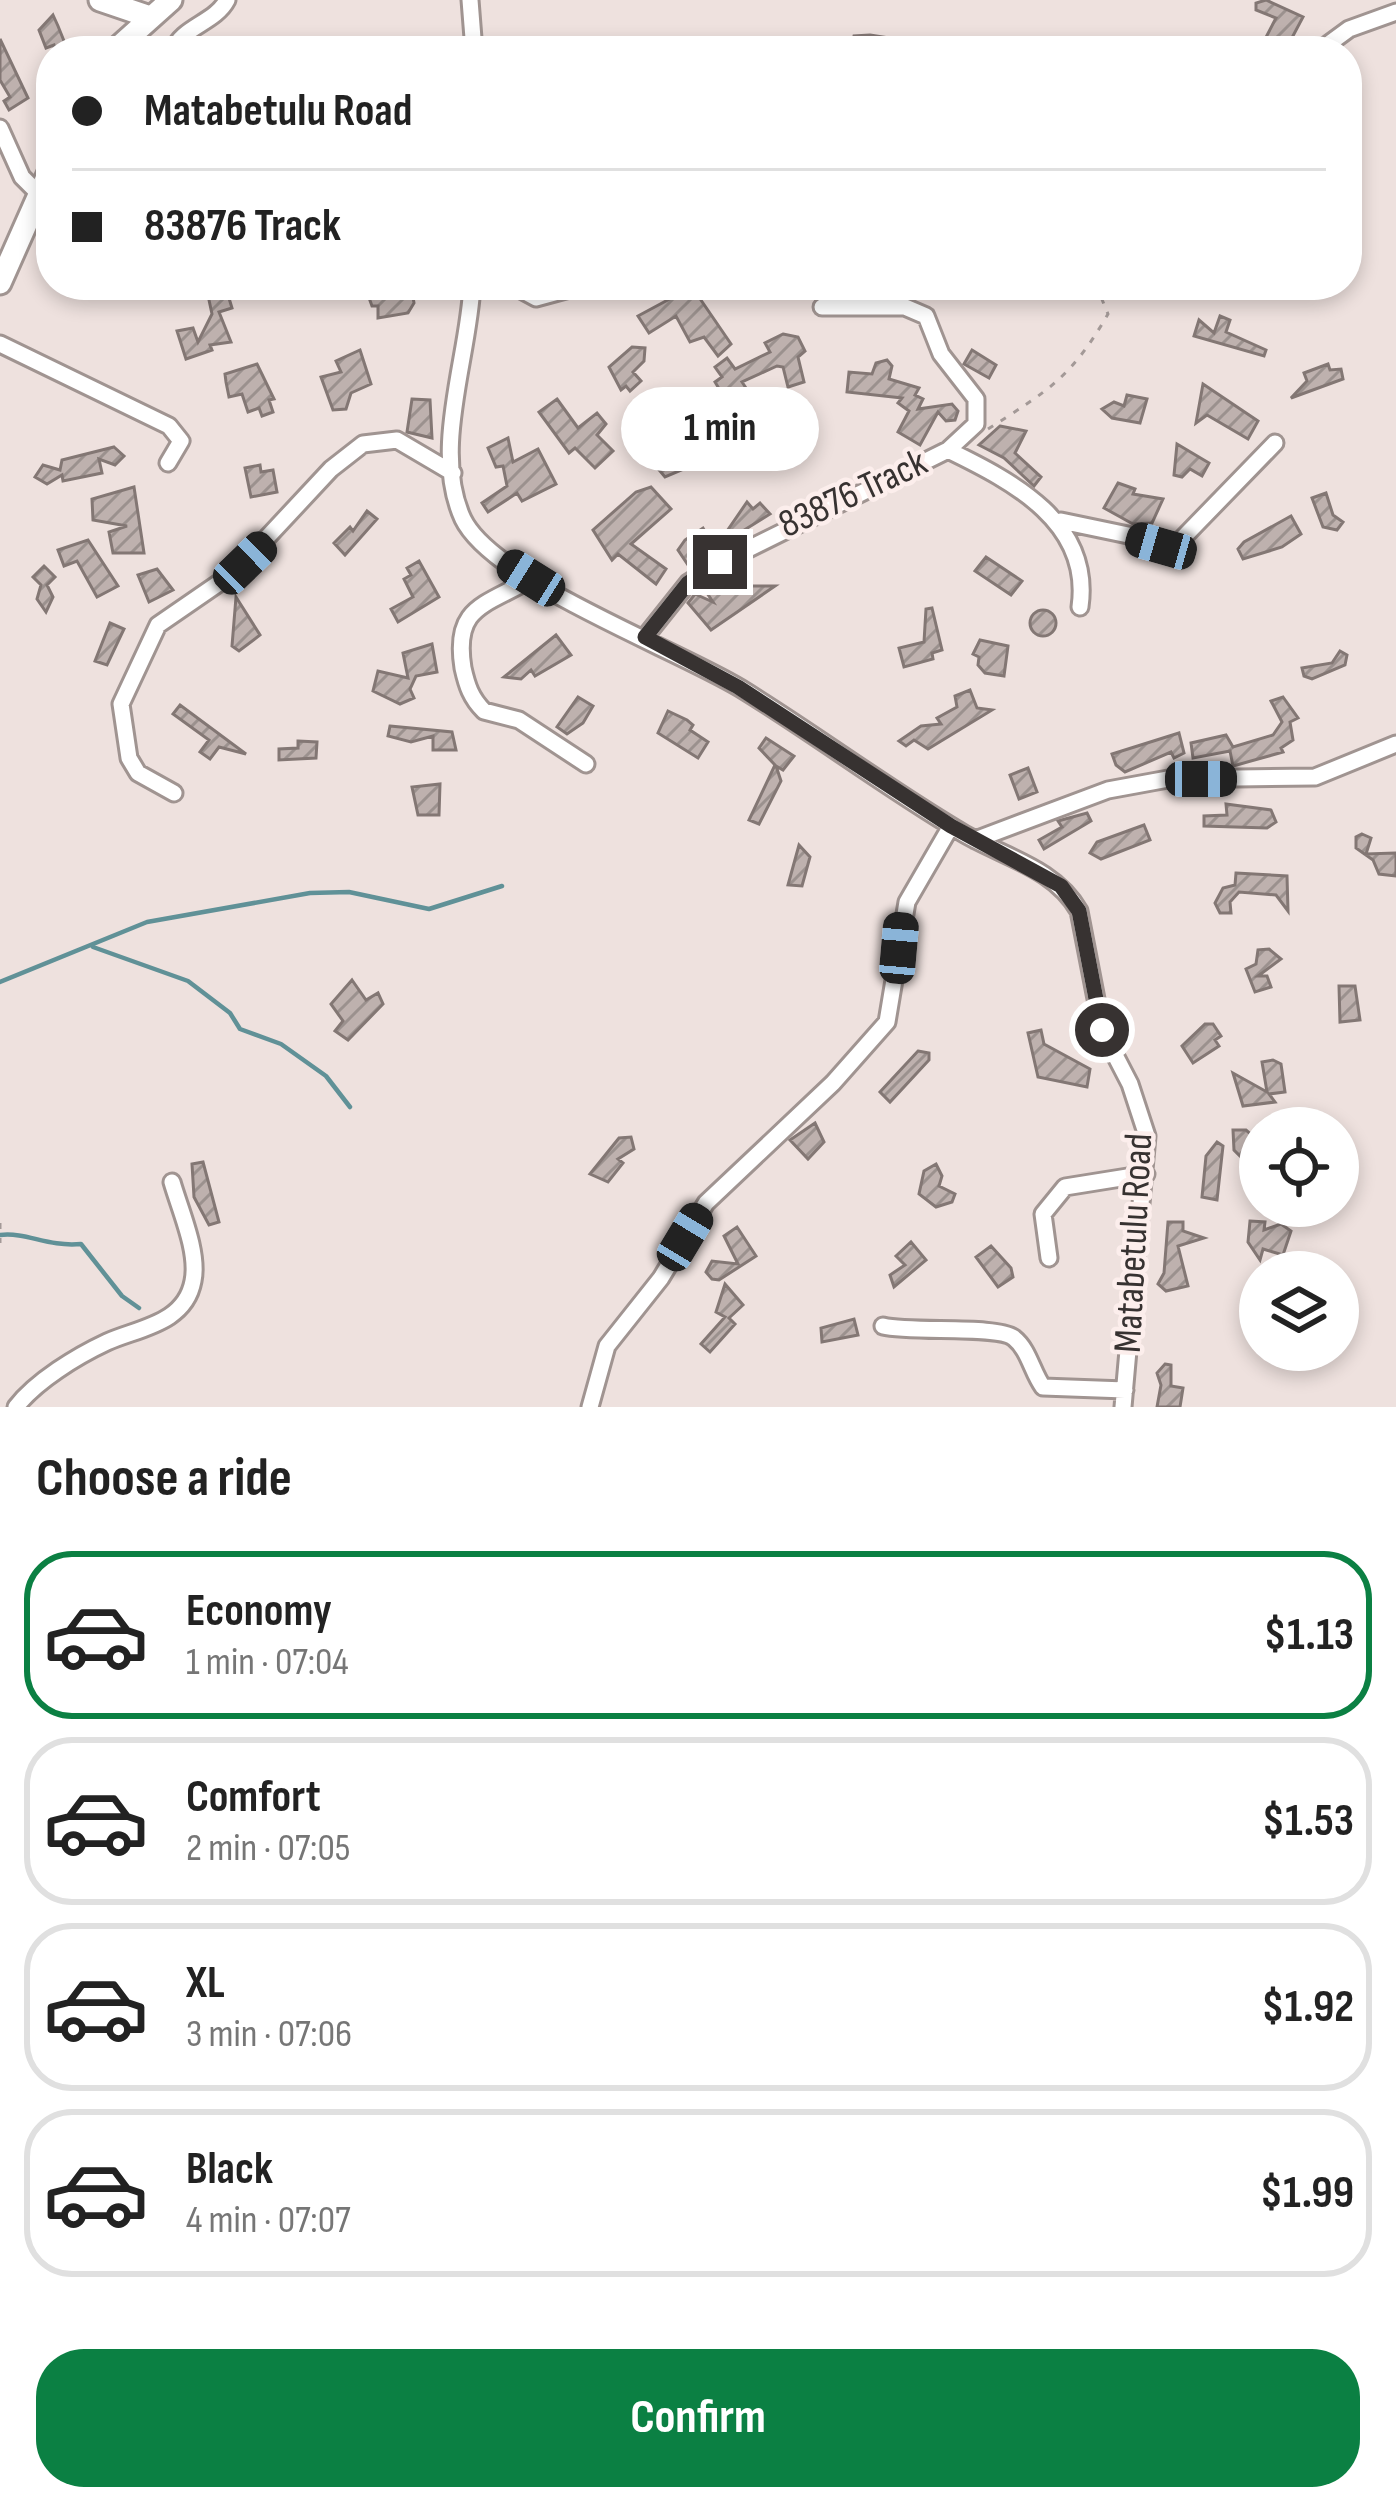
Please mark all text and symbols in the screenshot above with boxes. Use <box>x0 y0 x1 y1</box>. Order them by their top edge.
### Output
text: Matabetulu Road <box>144 84 412 139</box>
text: 83876 Track <box>144 199 341 254</box>
callout: 1 min <box>621 388 819 472</box>
text: 1 min <box>684 405 756 452</box>
street label: 83876 Track <box>771 439 935 549</box>
car <box>1121 519 1201 573</box>
car <box>207 525 283 601</box>
route end <box>693 535 747 589</box>
car <box>491 544 571 612</box>
car <box>1165 761 1237 797</box>
car <box>878 911 920 985</box>
route start <box>1075 1003 1129 1057</box>
map controls <box>1239 1107 1359 1371</box>
button: locate <box>1239 1107 1359 1227</box>
street label: Matabetulu Road <box>1105 1132 1163 1354</box>
car <box>651 1197 719 1277</box>
button: layers <box>1239 1251 1359 1371</box>
text: Choose a ride <box>36 1446 292 1511</box>
icon: car <box>42 1581 150 1689</box>
text: Economy <box>186 1584 332 1639</box>
text: $1.13 <box>1264 1608 1354 1663</box>
text: 1 min · 07:04 <box>186 1639 349 1686</box>
icon: car <box>42 1767 150 1875</box>
text: Comfort <box>186 1770 321 1825</box>
text: $1.53 <box>1262 1794 1354 1849</box>
text: 2 min · 07:05 <box>186 1825 350 1872</box>
icon: car <box>42 1953 150 2061</box>
text: XL <box>186 1956 225 2011</box>
text: $1.92 <box>1262 1980 1354 2035</box>
text: 3 min · 07:06 <box>186 2011 352 2058</box>
icon: car <box>42 2139 150 2247</box>
text: Black <box>186 2142 273 2197</box>
text: $1.99 <box>1260 2166 1354 2221</box>
text: 4 min · 07:07 <box>186 2197 351 2244</box>
button: Confirm <box>36 2349 1360 2487</box>

